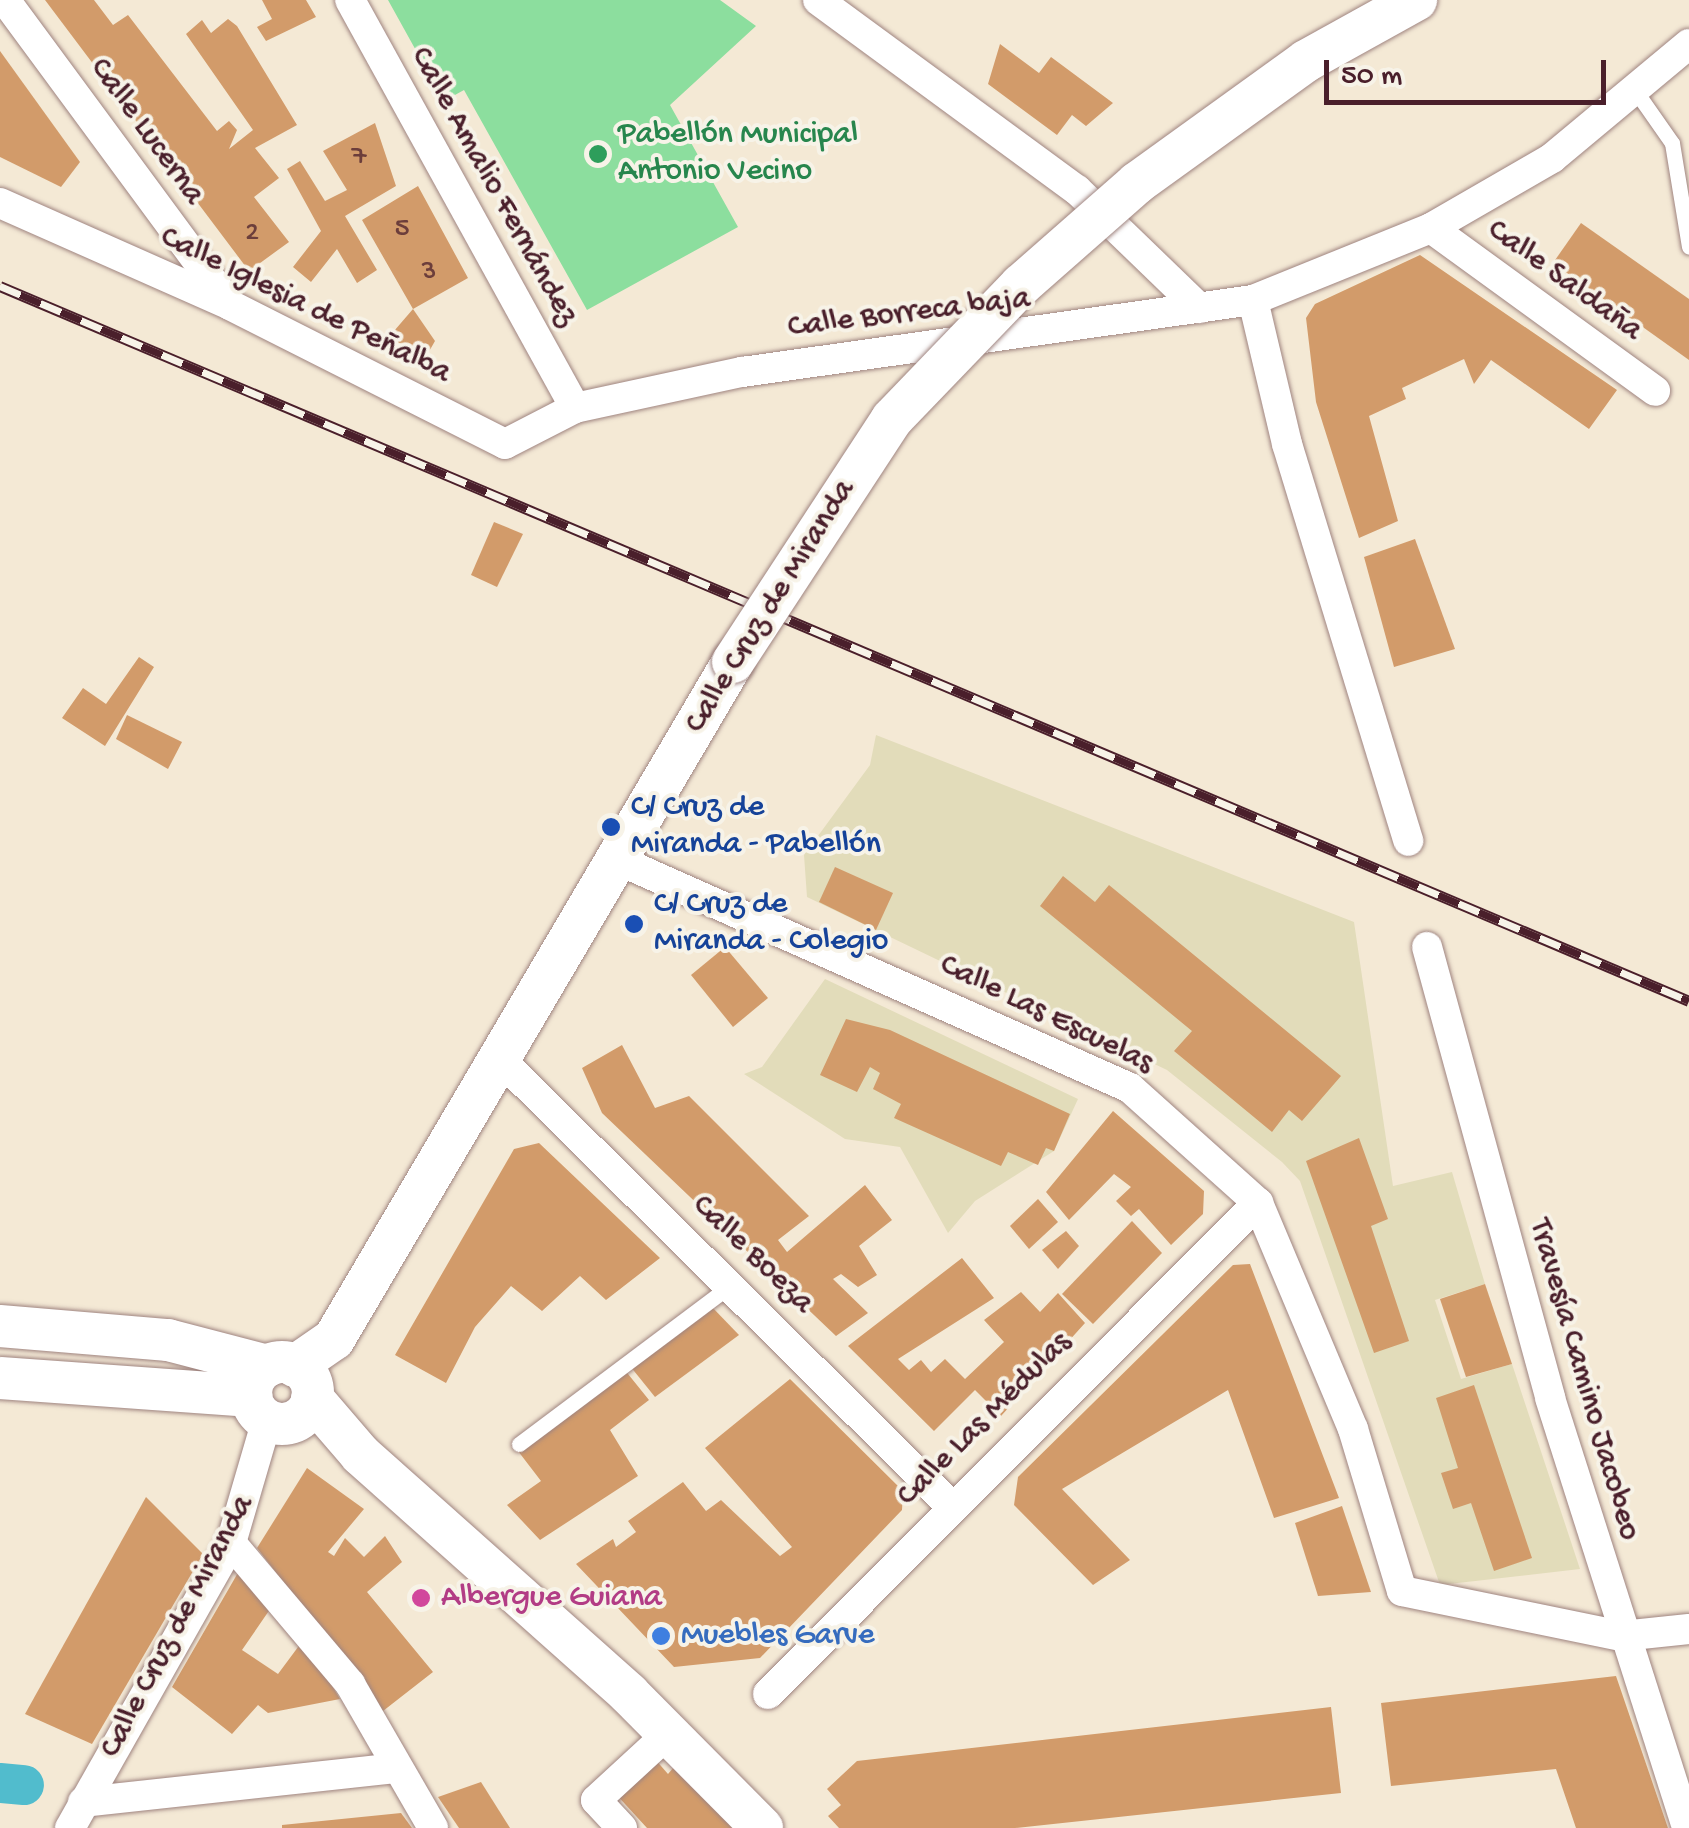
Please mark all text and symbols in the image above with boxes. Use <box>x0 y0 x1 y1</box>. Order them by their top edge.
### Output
scale bar <box>1329 40 1612 102</box>
street label: Calle Amalio Fernández <box>400 41 586 333</box>
street label: Calle Lucerna <box>80 51 212 213</box>
text: 50 m <box>1341 60 1402 95</box>
place label: Pabellón Municipal Antonio Vecino <box>618 117 858 192</box>
house number: 7 <box>352 141 366 175</box>
marker: Pabellón Municipal Antonio Vecino <box>587 143 609 165</box>
street label: Calle Saldaña <box>1479 212 1649 350</box>
house number: 5 <box>395 213 409 247</box>
house number: 2 <box>245 217 259 251</box>
street label: Calle Iglesia de Peñalba <box>153 219 457 393</box>
house number: 3 <box>422 256 436 290</box>
street label: Calle Borreca baja <box>786 280 1032 348</box>
street label: Calle Cruz de Miranda <box>677 473 865 741</box>
place label: C/ Cruz de Miranda - Pabellón <box>631 790 881 865</box>
marker: C/ Cruz de Miranda - Pabellón <box>600 816 622 838</box>
place label: C/ Cruz de Miranda - Colegio <box>654 887 888 962</box>
marker: C/ Cruz de Miranda - Colegio <box>623 913 645 935</box>
street label: Calle Las Escuelas <box>933 947 1159 1083</box>
street label: Calle Boeza <box>683 1187 821 1323</box>
street label: Travesía Camino Jacobeo <box>1519 1215 1647 1545</box>
street label: Calle Las Médulas <box>890 1325 1080 1515</box>
street label: Calle Cruz de Miranda <box>93 1489 263 1765</box>
place label: Albergue Guiana <box>441 1579 662 1617</box>
marker: Albergue Guiana <box>410 1587 432 1609</box>
place label: Muebles Garve <box>681 1617 874 1655</box>
marker: Muebles Garve <box>650 1625 672 1647</box>

